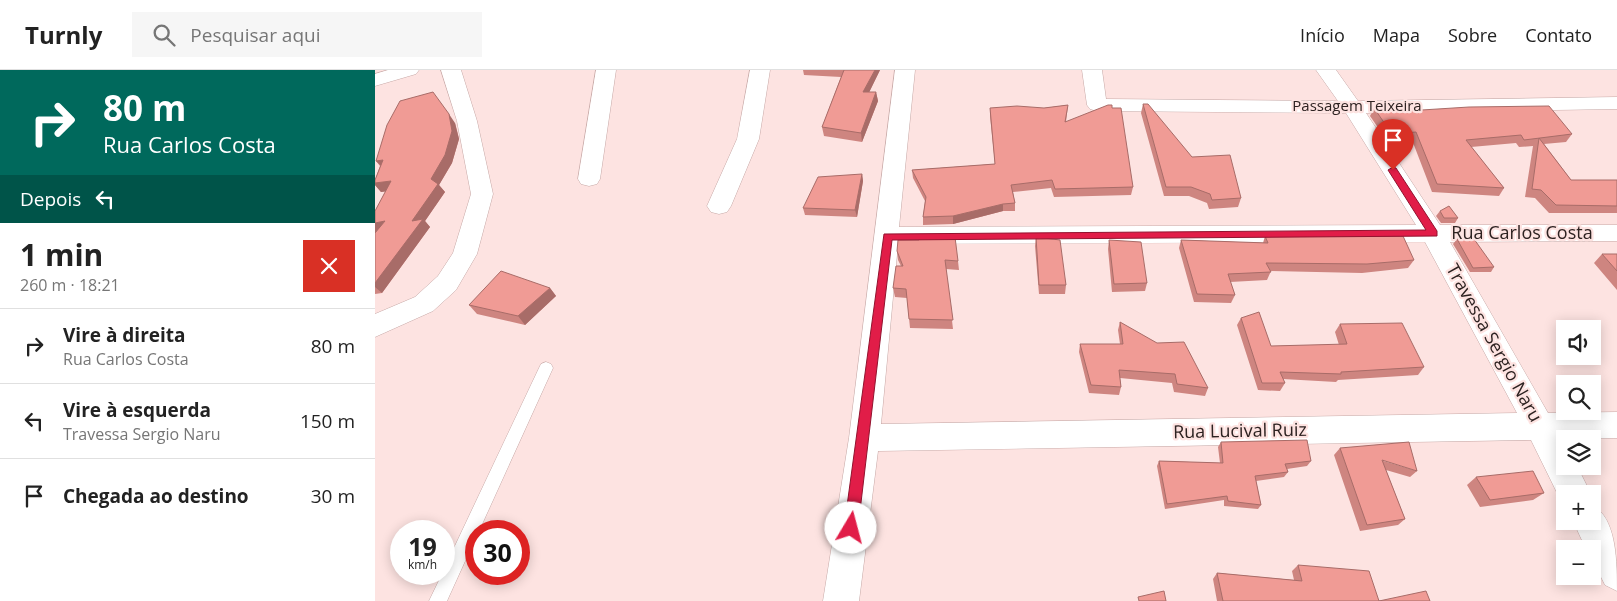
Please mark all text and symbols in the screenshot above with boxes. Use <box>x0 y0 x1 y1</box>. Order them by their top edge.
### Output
search box <box>132 12 482 57</box>
text: Turnly <box>25 18 102 51</box>
icon: search <box>150 21 178 49</box>
text: Pesquisar aqui <box>190 22 321 48</box>
text: Início <box>1300 23 1345 47</box>
text: Mapa <box>1373 23 1420 47</box>
text: Sobre <box>1448 23 1497 47</box>
text: Contato <box>1525 23 1592 47</box>
text: 80 m <box>103 84 186 131</box>
icon: right <box>20 90 85 155</box>
street label: Passagem Teixeira <box>1292 95 1422 115</box>
pin <box>1372 119 1414 170</box>
icon: arrive <box>1379 126 1407 154</box>
text: Rua Carlos Costa <box>103 129 276 159</box>
icon: left <box>91 185 119 213</box>
text: Depois <box>20 186 81 212</box>
street label: Rua Carlos Costa <box>1451 220 1593 244</box>
text: 1 min <box>20 234 103 275</box>
button: close <box>303 240 355 292</box>
street label: Travessa Sergio Naru <box>1441 259 1548 426</box>
text: 260 m · 18:21 <box>20 274 120 296</box>
map controls <box>1556 320 1601 585</box>
button: sound <box>1556 320 1601 365</box>
text: Vire à direita <box>63 322 186 348</box>
icon: right <box>20 332 48 360</box>
text: 80 m <box>311 333 355 359</box>
text: Rua Carlos Costa <box>63 348 189 370</box>
button: search <box>1556 375 1601 420</box>
text: Vire à esquerda <box>63 397 211 423</box>
icon: left <box>20 407 48 435</box>
text: 150 m <box>300 408 355 434</box>
street label: Rua Lucival Ruiz <box>1173 417 1307 443</box>
text: Travessa Sergio Naru <box>63 423 221 445</box>
button: layers <box>1556 430 1601 475</box>
icon: arrive <box>20 482 48 510</box>
text: Chegada ao destino <box>63 483 249 509</box>
text: 30 m <box>311 483 355 509</box>
button: + <box>1556 485 1601 530</box>
position arrow <box>824 501 876 553</box>
speed limit sign: 30 <box>465 520 530 585</box>
text: 19 <box>408 529 437 563</box>
button: − <box>1556 540 1601 585</box>
text: km/h <box>408 556 437 573</box>

